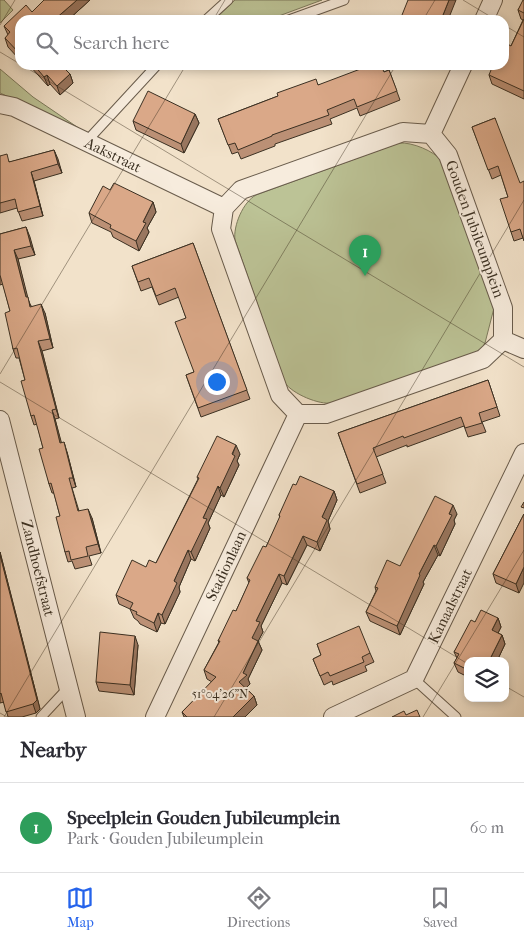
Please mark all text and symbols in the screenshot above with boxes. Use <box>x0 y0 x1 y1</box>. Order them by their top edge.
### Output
search box <box>15 15 509 70</box>
icon: search <box>33 29 61 57</box>
text: Search here <box>73 32 169 54</box>
street label: Aakstraat <box>81 133 145 177</box>
street label: Gouden Jubileumplein <box>442 158 508 300</box>
pin: 1 <box>349 235 381 276</box>
your location <box>204 369 230 395</box>
street label: Zandhoefstraat <box>17 518 59 619</box>
street label: Stadionlaan <box>202 528 250 604</box>
street label: Kanaalstraat <box>424 565 476 646</box>
map controls <box>464 657 509 702</box>
button: layers <box>464 657 509 702</box>
text: 51°04'26"N <box>192 687 248 701</box>
text: Nearby <box>20 738 86 762</box>
text: Speelplein Gouden Jubileumplein <box>67 807 340 829</box>
text: 1 <box>33 818 39 837</box>
text: 60 m <box>470 818 504 837</box>
text: Park · Gouden Jubileumplein <box>67 829 264 848</box>
tab: Map <box>66 884 94 931</box>
tab: Directions <box>227 884 290 931</box>
tab: Saved <box>423 884 458 931</box>

